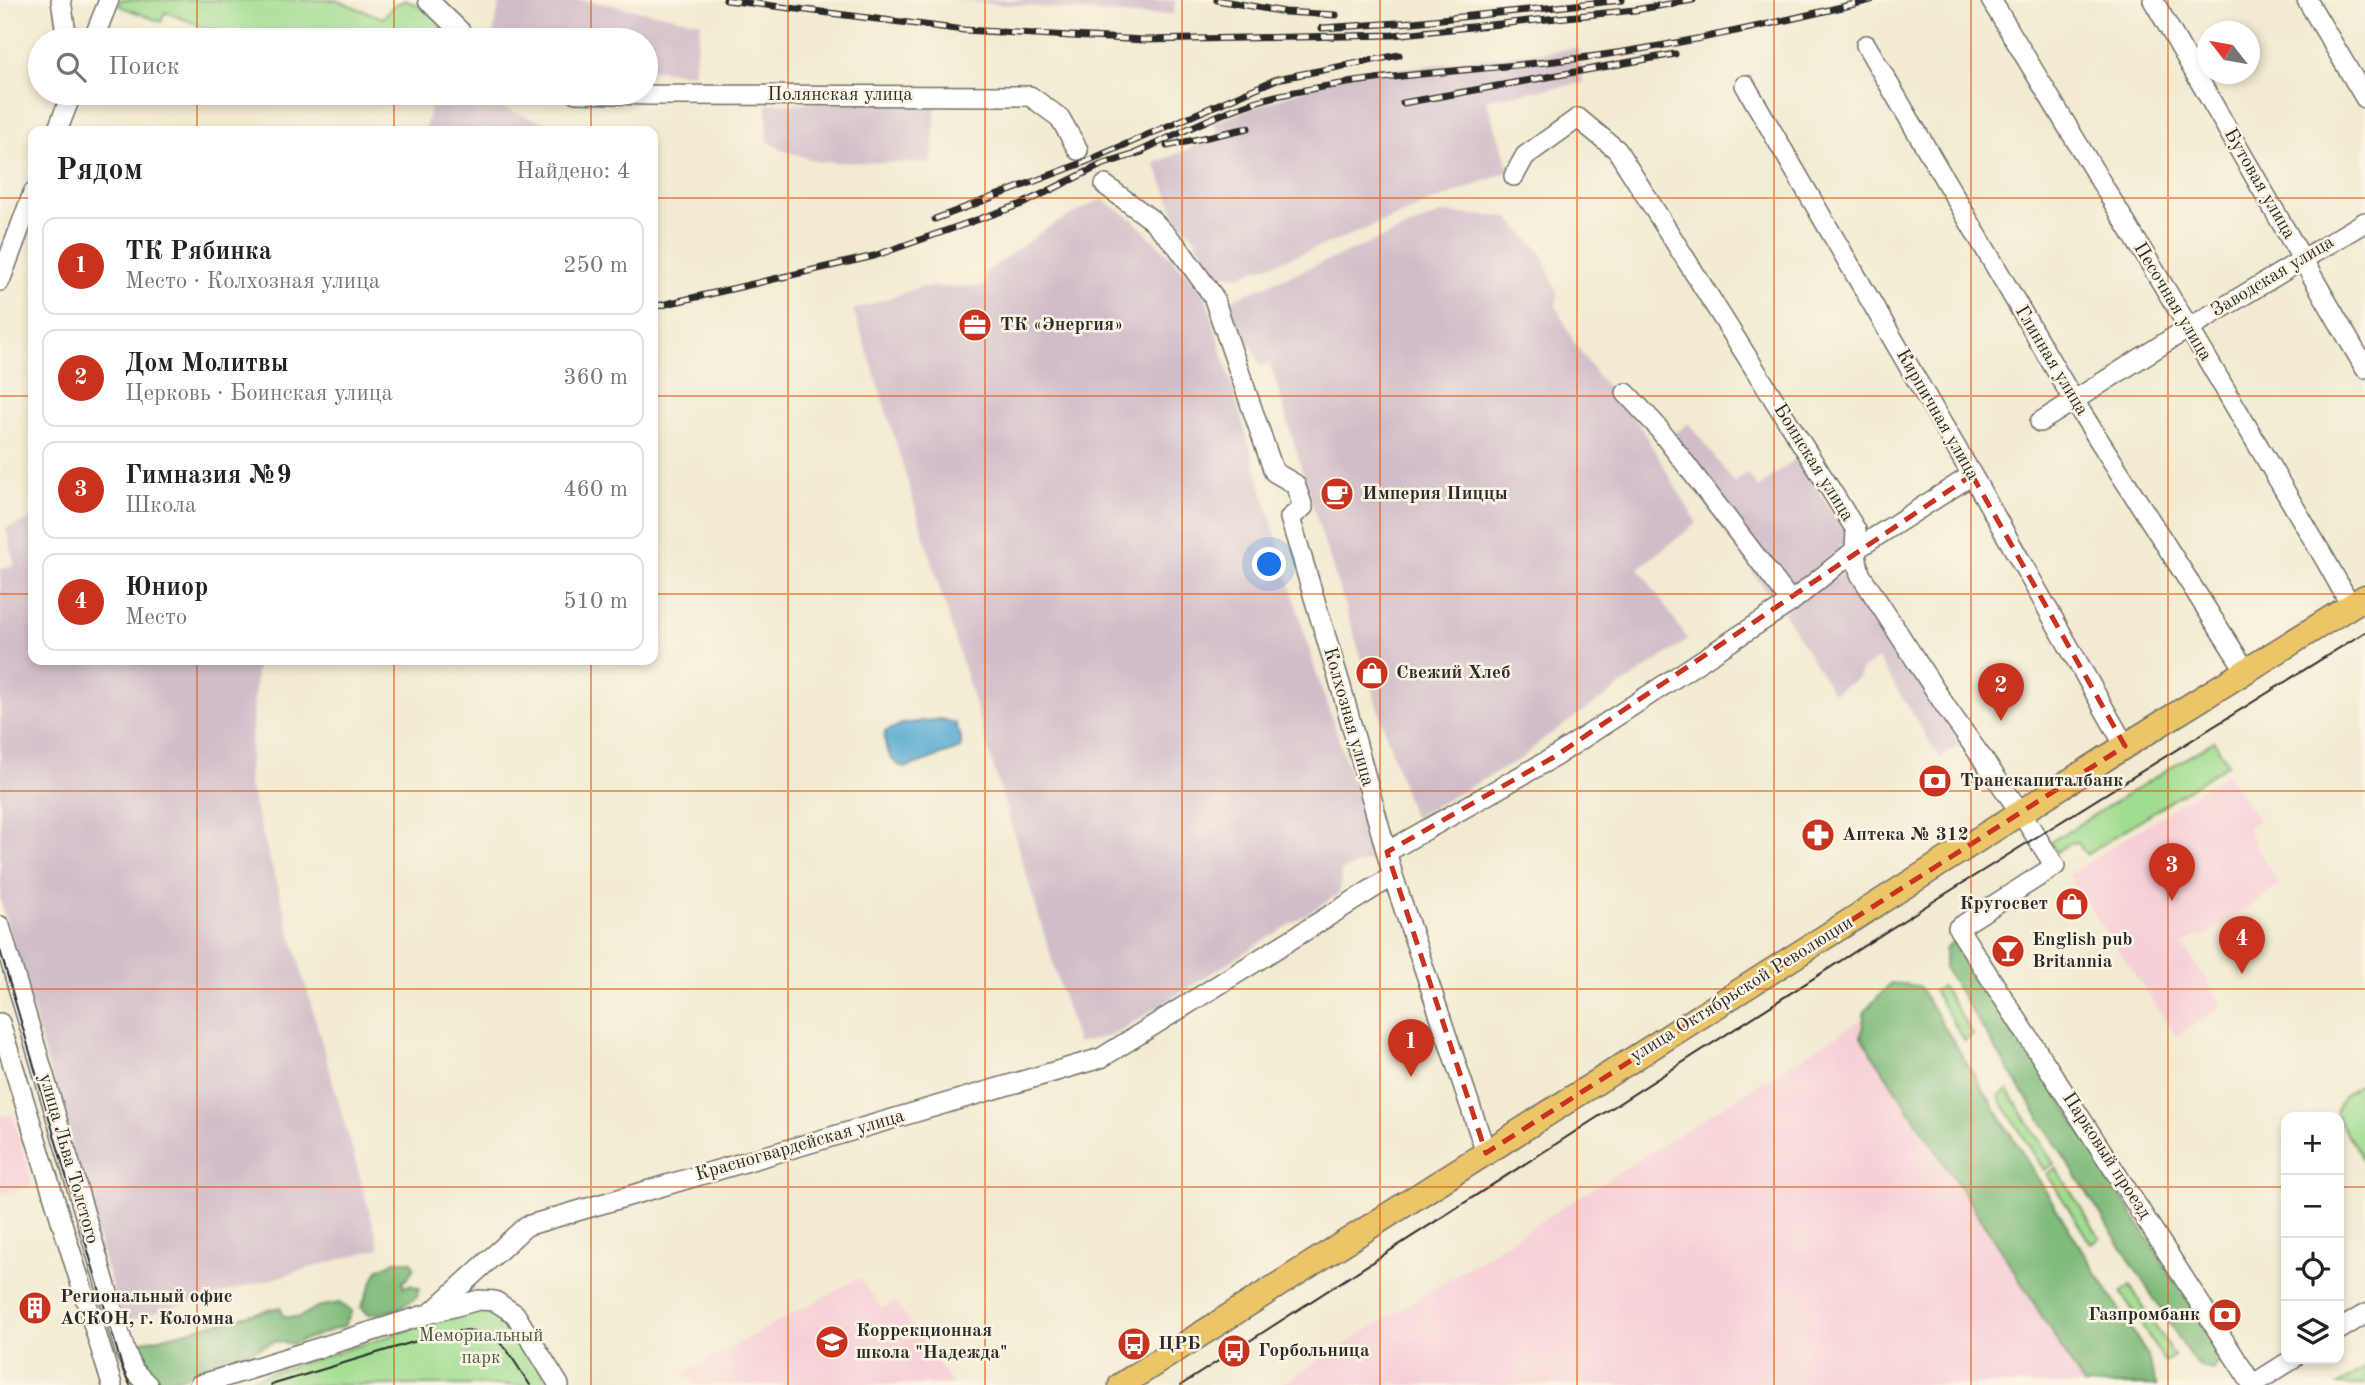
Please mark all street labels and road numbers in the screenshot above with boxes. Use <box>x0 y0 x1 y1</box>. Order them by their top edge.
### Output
street label: Полянская улица <box>767 86 913 105</box>
street label: Бутовая улица <box>2220 125 2299 243</box>
street label: Заводская улица <box>2208 233 2338 321</box>
street label: Песочная улица <box>2129 239 2215 365</box>
street label: Глинная улица <box>2011 303 2091 420</box>
street label: Кирпичная улица <box>1892 346 1982 484</box>
street label: Боинская улица <box>1769 401 1857 526</box>
street label: Колхозная улица <box>1319 645 1377 789</box>
street label: улица Октябрьской Революции <box>1627 913 1857 1067</box>
street label: улица Льва Толстого <box>35 1072 101 1246</box>
street label: Парковый проезд <box>2058 1089 2154 1223</box>
street label: Красногвардейская улица <box>693 1107 907 1185</box>

